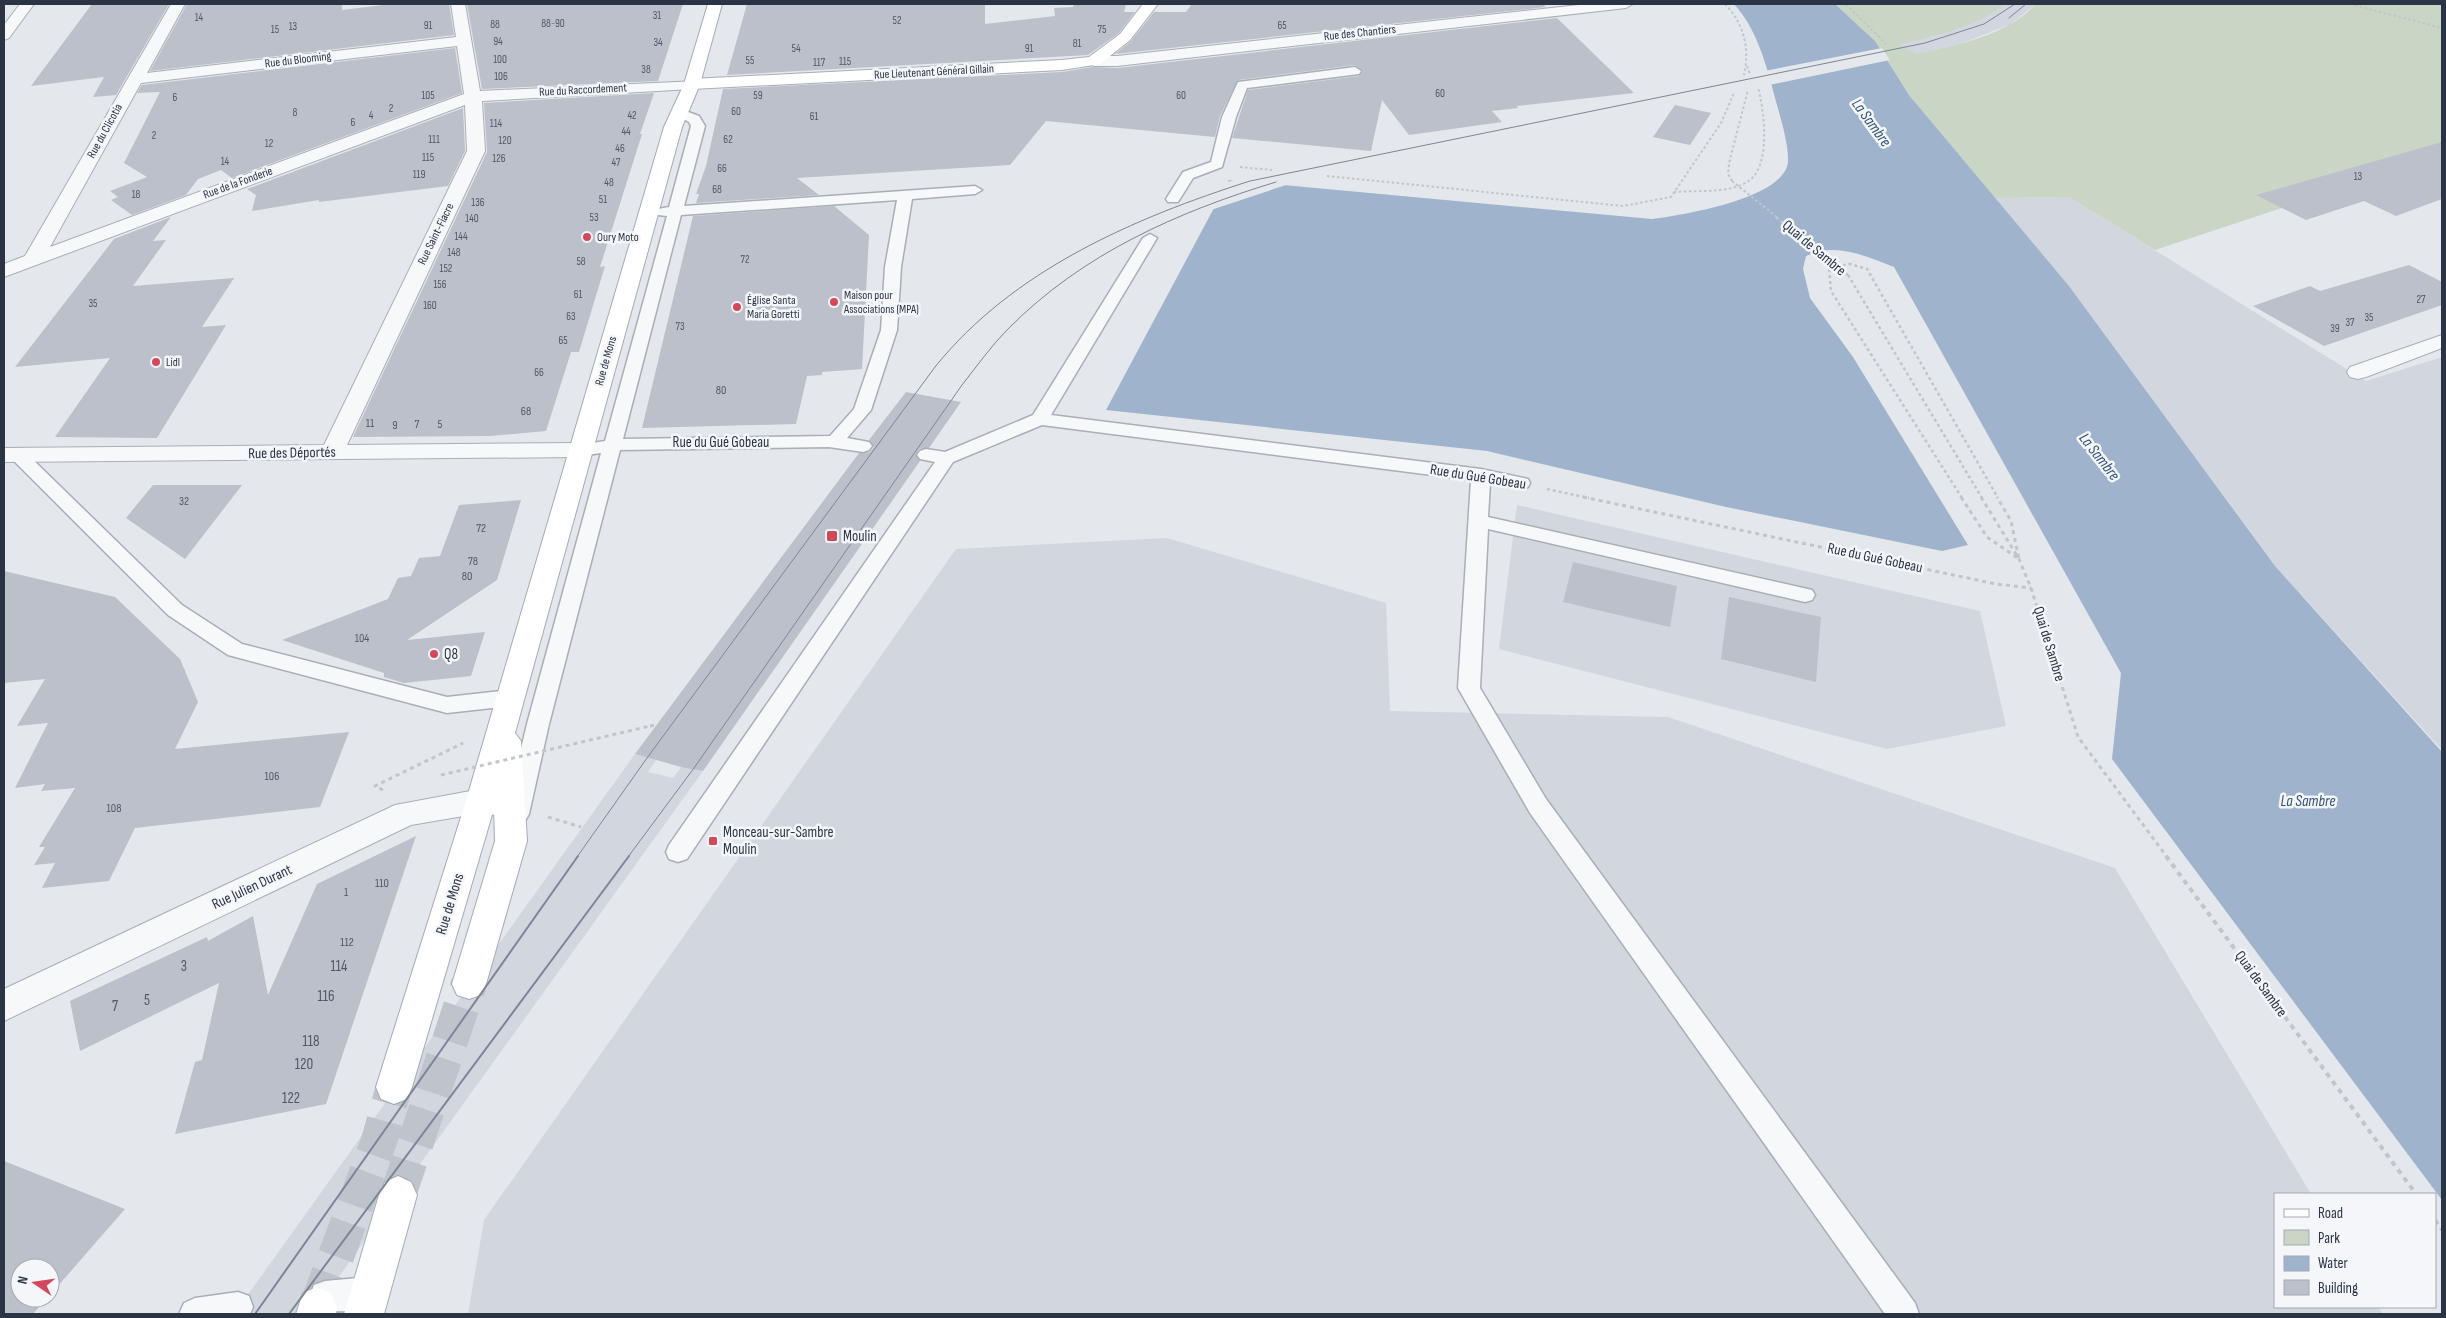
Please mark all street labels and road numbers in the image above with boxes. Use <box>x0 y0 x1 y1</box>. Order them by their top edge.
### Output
street label: Rue des Chantiers <box>1323 22 1397 44</box>
street label: Rue du Blooming <box>264 48 332 72</box>
street label: Rue Lieutenant Général Gillain <box>874 61 994 83</box>
street label: Rue du Raccordement <box>539 80 628 100</box>
street label: Rue du Clicotia <box>84 101 126 161</box>
street label: Rue de la Fonderie <box>201 163 275 202</box>
street label: Rue Saint-Fiacre <box>415 200 457 267</box>
street label: Quai de Sambre <box>1778 216 1850 280</box>
street label: Rue de Mons <box>592 335 620 387</box>
street label: Rue du Gué Gobeau <box>673 433 769 452</box>
street label: Rue des Déportés <box>248 443 336 463</box>
street label: Rue du Gué Gobeau <box>1429 460 1527 494</box>
street label: Rue du Gué Gobeau <box>1826 539 1924 577</box>
street label: Quai de Sambre <box>2029 604 2069 684</box>
street label: Rue Julien Durant <box>209 860 295 914</box>
street label: Rue de Mons <box>432 871 468 937</box>
street label: Quai de Sambre <box>2231 947 2291 1021</box>

